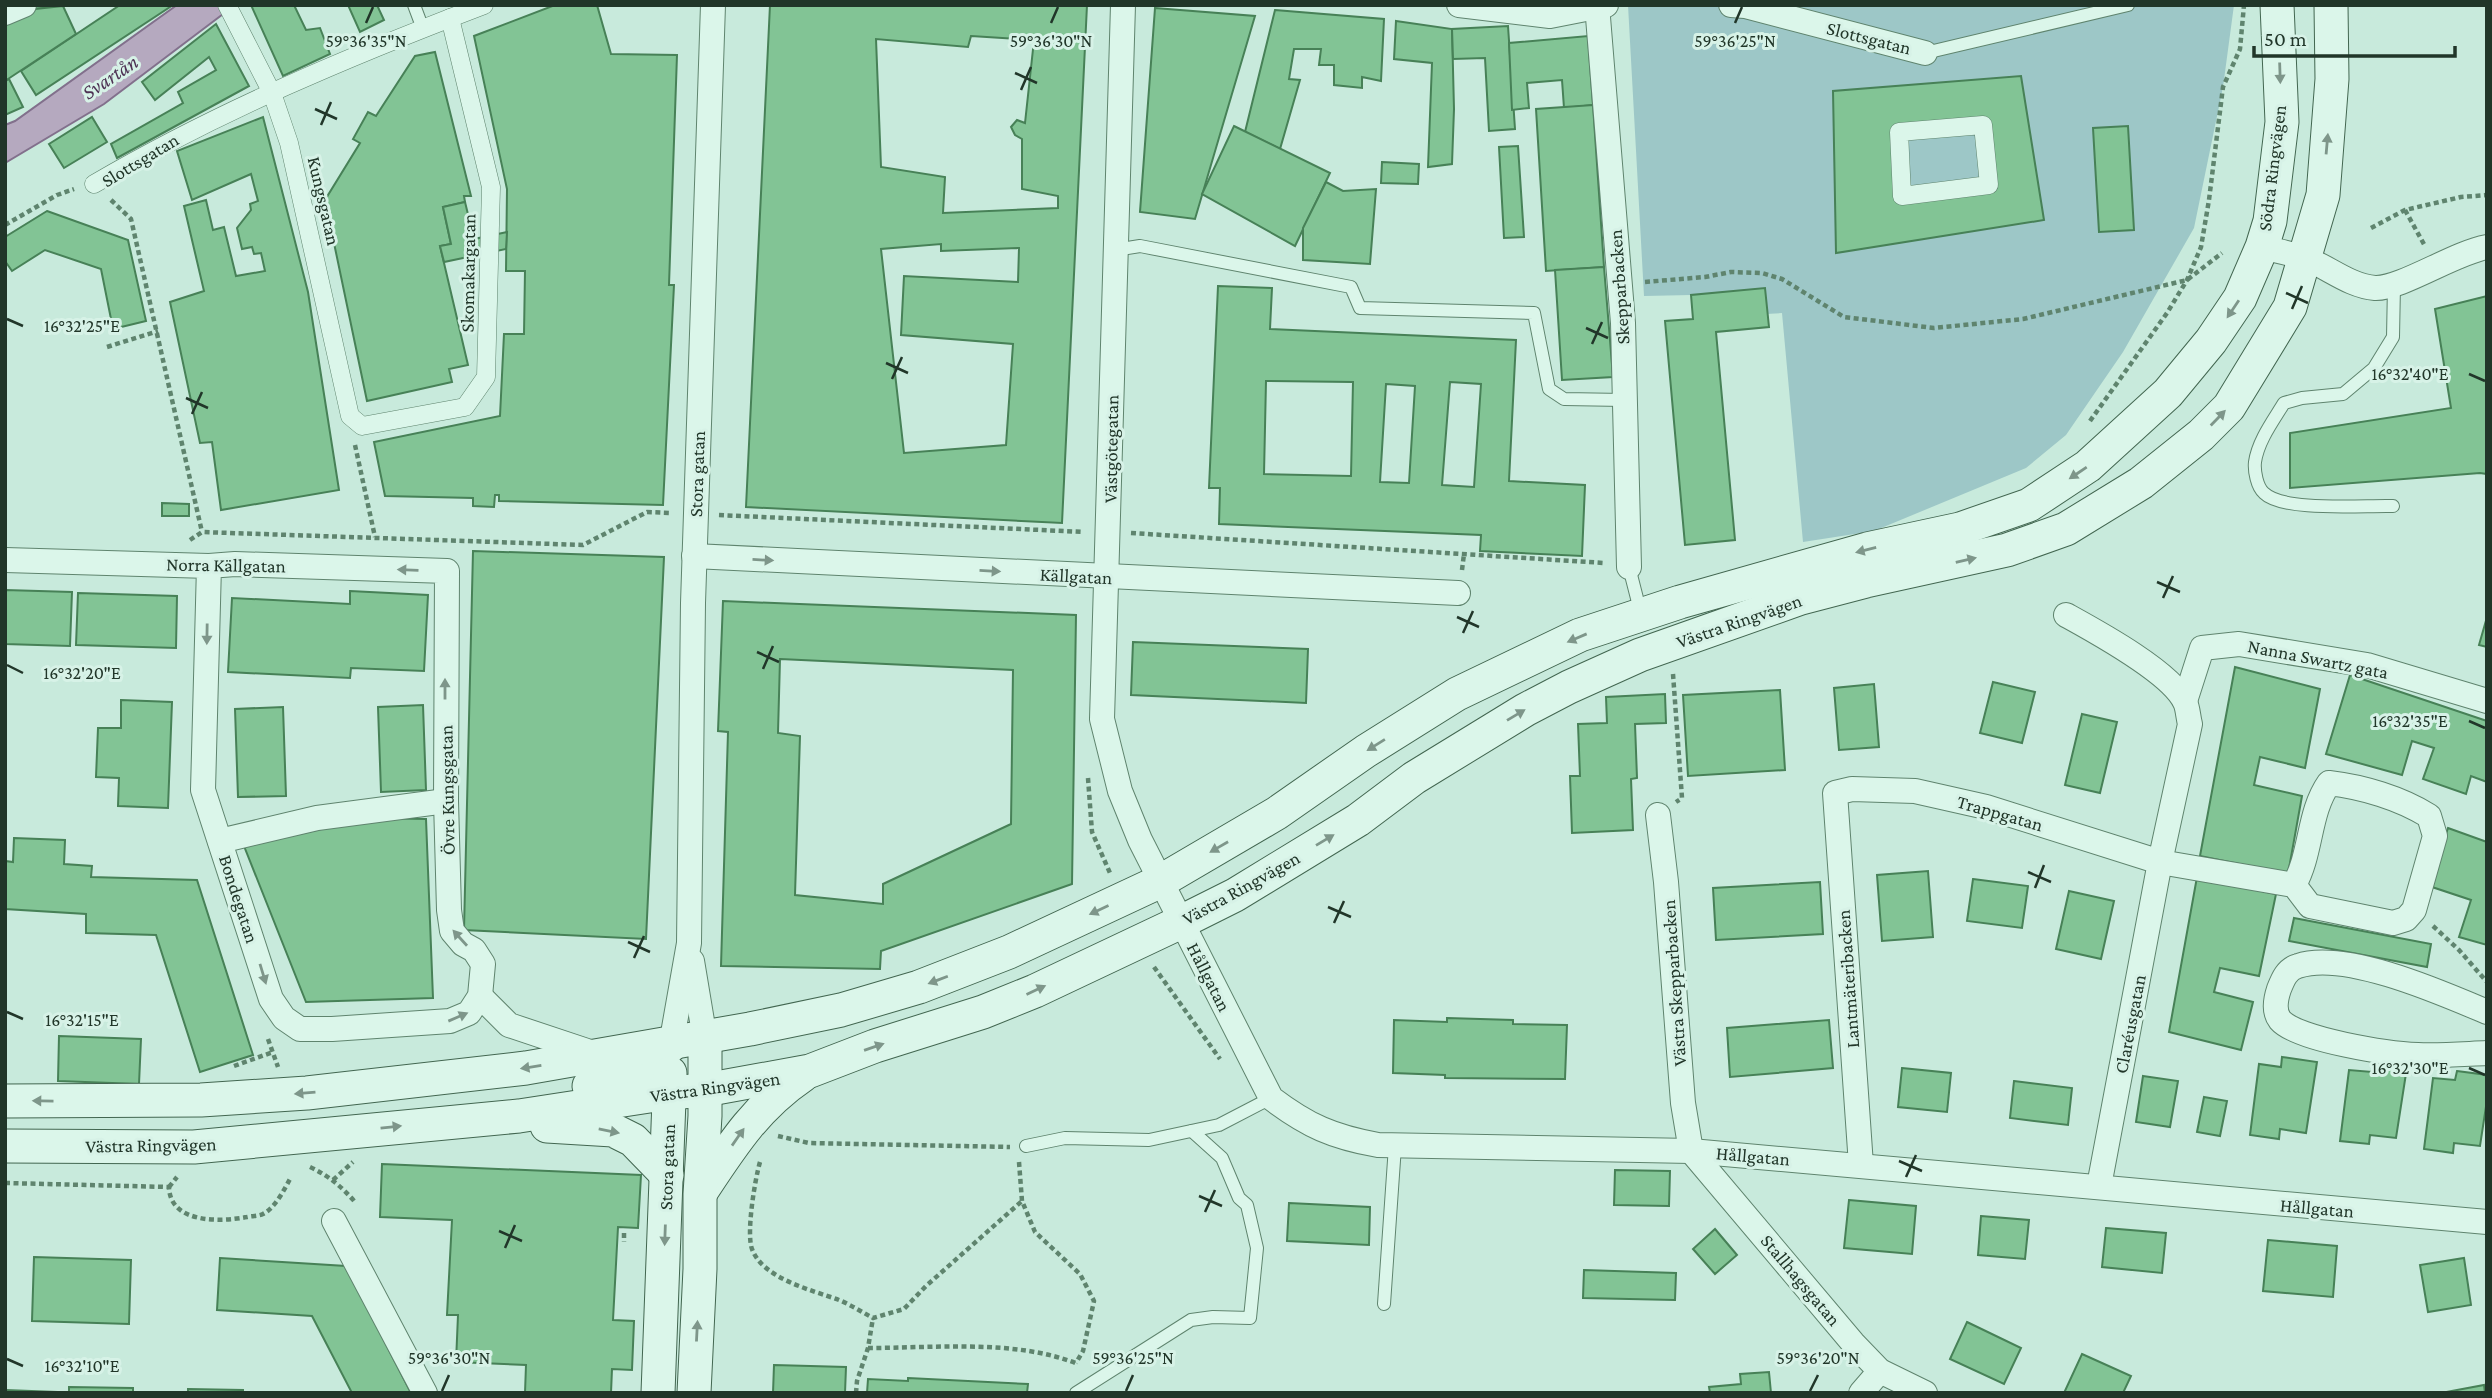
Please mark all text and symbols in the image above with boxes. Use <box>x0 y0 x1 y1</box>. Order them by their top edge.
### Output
scale bar <box>2254 14 2455 58</box>
street label: Slottsgatan <box>1825 17 1913 59</box>
text: 50 m <box>2264 27 2307 51</box>
text: 59°36'35"N <box>325 31 407 51</box>
text: 59°36'30"N <box>1010 31 1092 51</box>
text: 59°36'25"N <box>1694 31 1776 51</box>
water label: Svartån <box>77 50 143 104</box>
one-way arrow <box>2274 63 2285 85</box>
street label: Södra Ringvägen <box>2254 104 2290 232</box>
street label: Slottsgatan <box>98 129 182 191</box>
one-way arrow <box>2322 133 2333 155</box>
street label: Kungsgatan <box>304 155 344 247</box>
street label: Skomakargatan <box>456 214 480 332</box>
street label: Skepparbacken <box>1604 229 1634 345</box>
one-way arrow <box>2227 299 2240 318</box>
text: 16°32'25"E <box>44 316 120 336</box>
text: 16°32'40"E <box>2371 364 2449 384</box>
street label: Västgötegatan <box>1100 395 1122 503</box>
one-way arrow <box>2209 410 2225 427</box>
street label: Stora gatan <box>685 431 709 517</box>
one-way arrow <box>2068 466 2087 479</box>
one-way arrow <box>1855 545 1877 556</box>
street label: Norra Källgatan <box>166 553 286 577</box>
one-way arrow <box>752 554 774 565</box>
one-way arrow <box>1955 554 1977 565</box>
one-way arrow <box>397 564 419 575</box>
street label: Källgatan <box>1039 564 1113 588</box>
one-way arrow <box>979 566 1001 577</box>
street label: Västra Ringvägen <box>1674 590 1804 652</box>
one-way arrow <box>201 623 212 645</box>
one-way arrow <box>1566 632 1587 643</box>
street label: Nanna Swartz gata <box>2246 635 2390 683</box>
text: 16°32'20"E <box>43 663 121 683</box>
one-way arrow <box>439 678 451 700</box>
one-way arrow <box>1506 709 1525 722</box>
text: 16°32'35"E <box>2372 711 2448 731</box>
street label: Övre Kungsgatan <box>435 725 459 855</box>
one-way arrow <box>1367 738 1386 751</box>
street label: Trappgatan <box>1955 791 2045 835</box>
one-way arrow <box>1316 833 1335 846</box>
one-way arrow <box>1209 841 1228 853</box>
street label: Västra Ringvägen <box>1179 847 1303 929</box>
street label: Bondegatan <box>215 852 263 946</box>
street label: Västra Skepparbacken <box>1658 899 1690 1067</box>
one-way arrow <box>1089 904 1109 916</box>
street label: Lantmäteribacken <box>1833 909 1863 1049</box>
one-way arrow <box>452 929 468 946</box>
street label: Hållgatan <box>1183 939 1235 1015</box>
one-way arrow <box>259 964 269 985</box>
street label: Claréusgatan <box>2110 973 2150 1075</box>
one-way arrow <box>927 975 948 986</box>
one-way arrow <box>1025 984 1046 995</box>
text: 16°32'15"E <box>45 1010 119 1030</box>
one-way arrow <box>448 1011 468 1023</box>
one-way arrow <box>863 1041 884 1052</box>
text: 16°32'30"E <box>2372 1058 2449 1078</box>
one-way arrow <box>520 1062 542 1073</box>
street label: Västra Ringvägen <box>649 1067 781 1107</box>
one-way arrow <box>294 1088 316 1099</box>
one-way arrow <box>32 1096 54 1107</box>
one-way arrow <box>380 1121 402 1132</box>
street label: Stora gatan <box>655 1124 679 1210</box>
one-way arrow <box>598 1126 620 1137</box>
one-way arrow <box>731 1128 745 1146</box>
street label: Västra Ringvägen <box>85 1133 217 1157</box>
street label: Hållgatan <box>1715 1142 1791 1170</box>
street label: Hållgatan <box>2279 1194 2355 1222</box>
one-way arrow <box>660 1224 671 1246</box>
street label: Stallhagsgatan <box>1757 1230 1845 1330</box>
one-way arrow <box>692 1320 703 1342</box>
text: 59°36'30"N <box>408 1348 490 1368</box>
text: 59°36'25"N <box>1092 1348 1174 1368</box>
text: 59°36'20"N <box>1776 1348 1860 1368</box>
text: 16°32'10"E <box>45 1356 120 1376</box>

